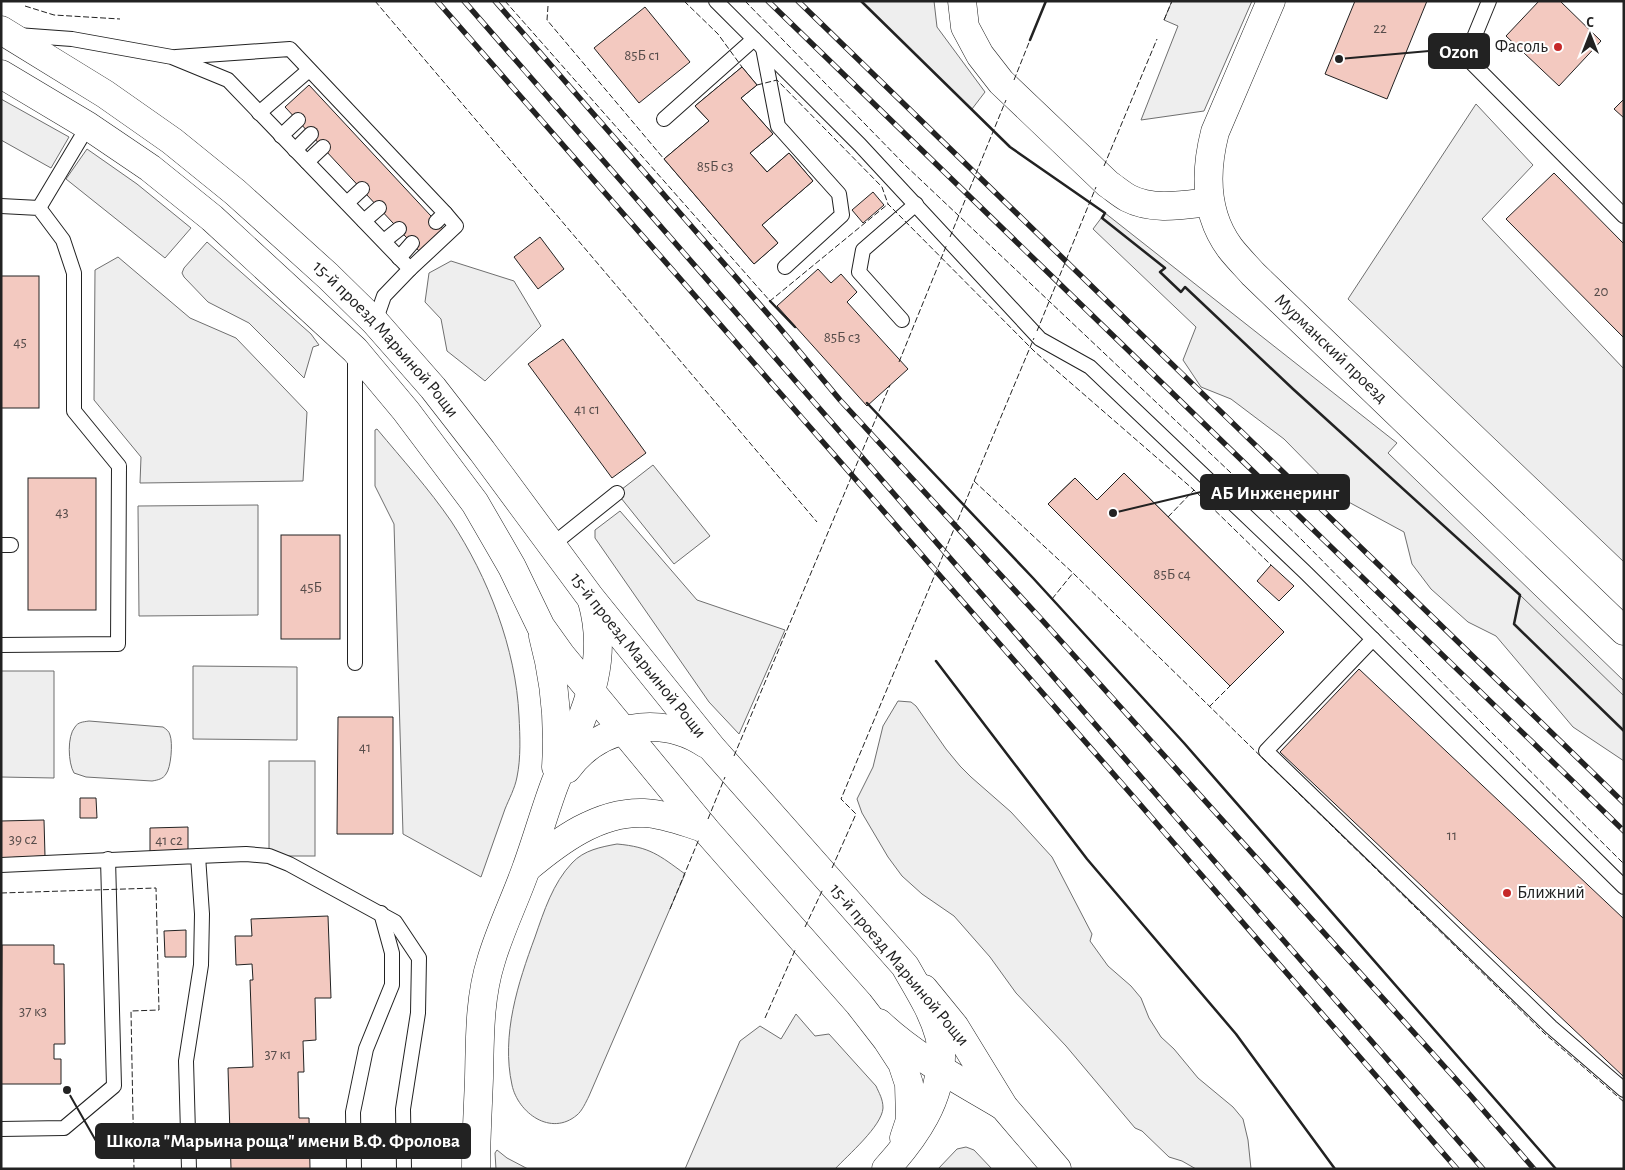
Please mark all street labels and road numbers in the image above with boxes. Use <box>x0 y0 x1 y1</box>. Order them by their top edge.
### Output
street label: 15-й проезд Марьиной Рощи <box>309 258 462 421</box>
street label: Мурманский проезд <box>1271 291 1391 407</box>
street label: 15-й проезд Марьиной Рощи <box>566 570 709 742</box>
street label: 15-й проезд Марьиной Рощи <box>826 880 972 1050</box>

